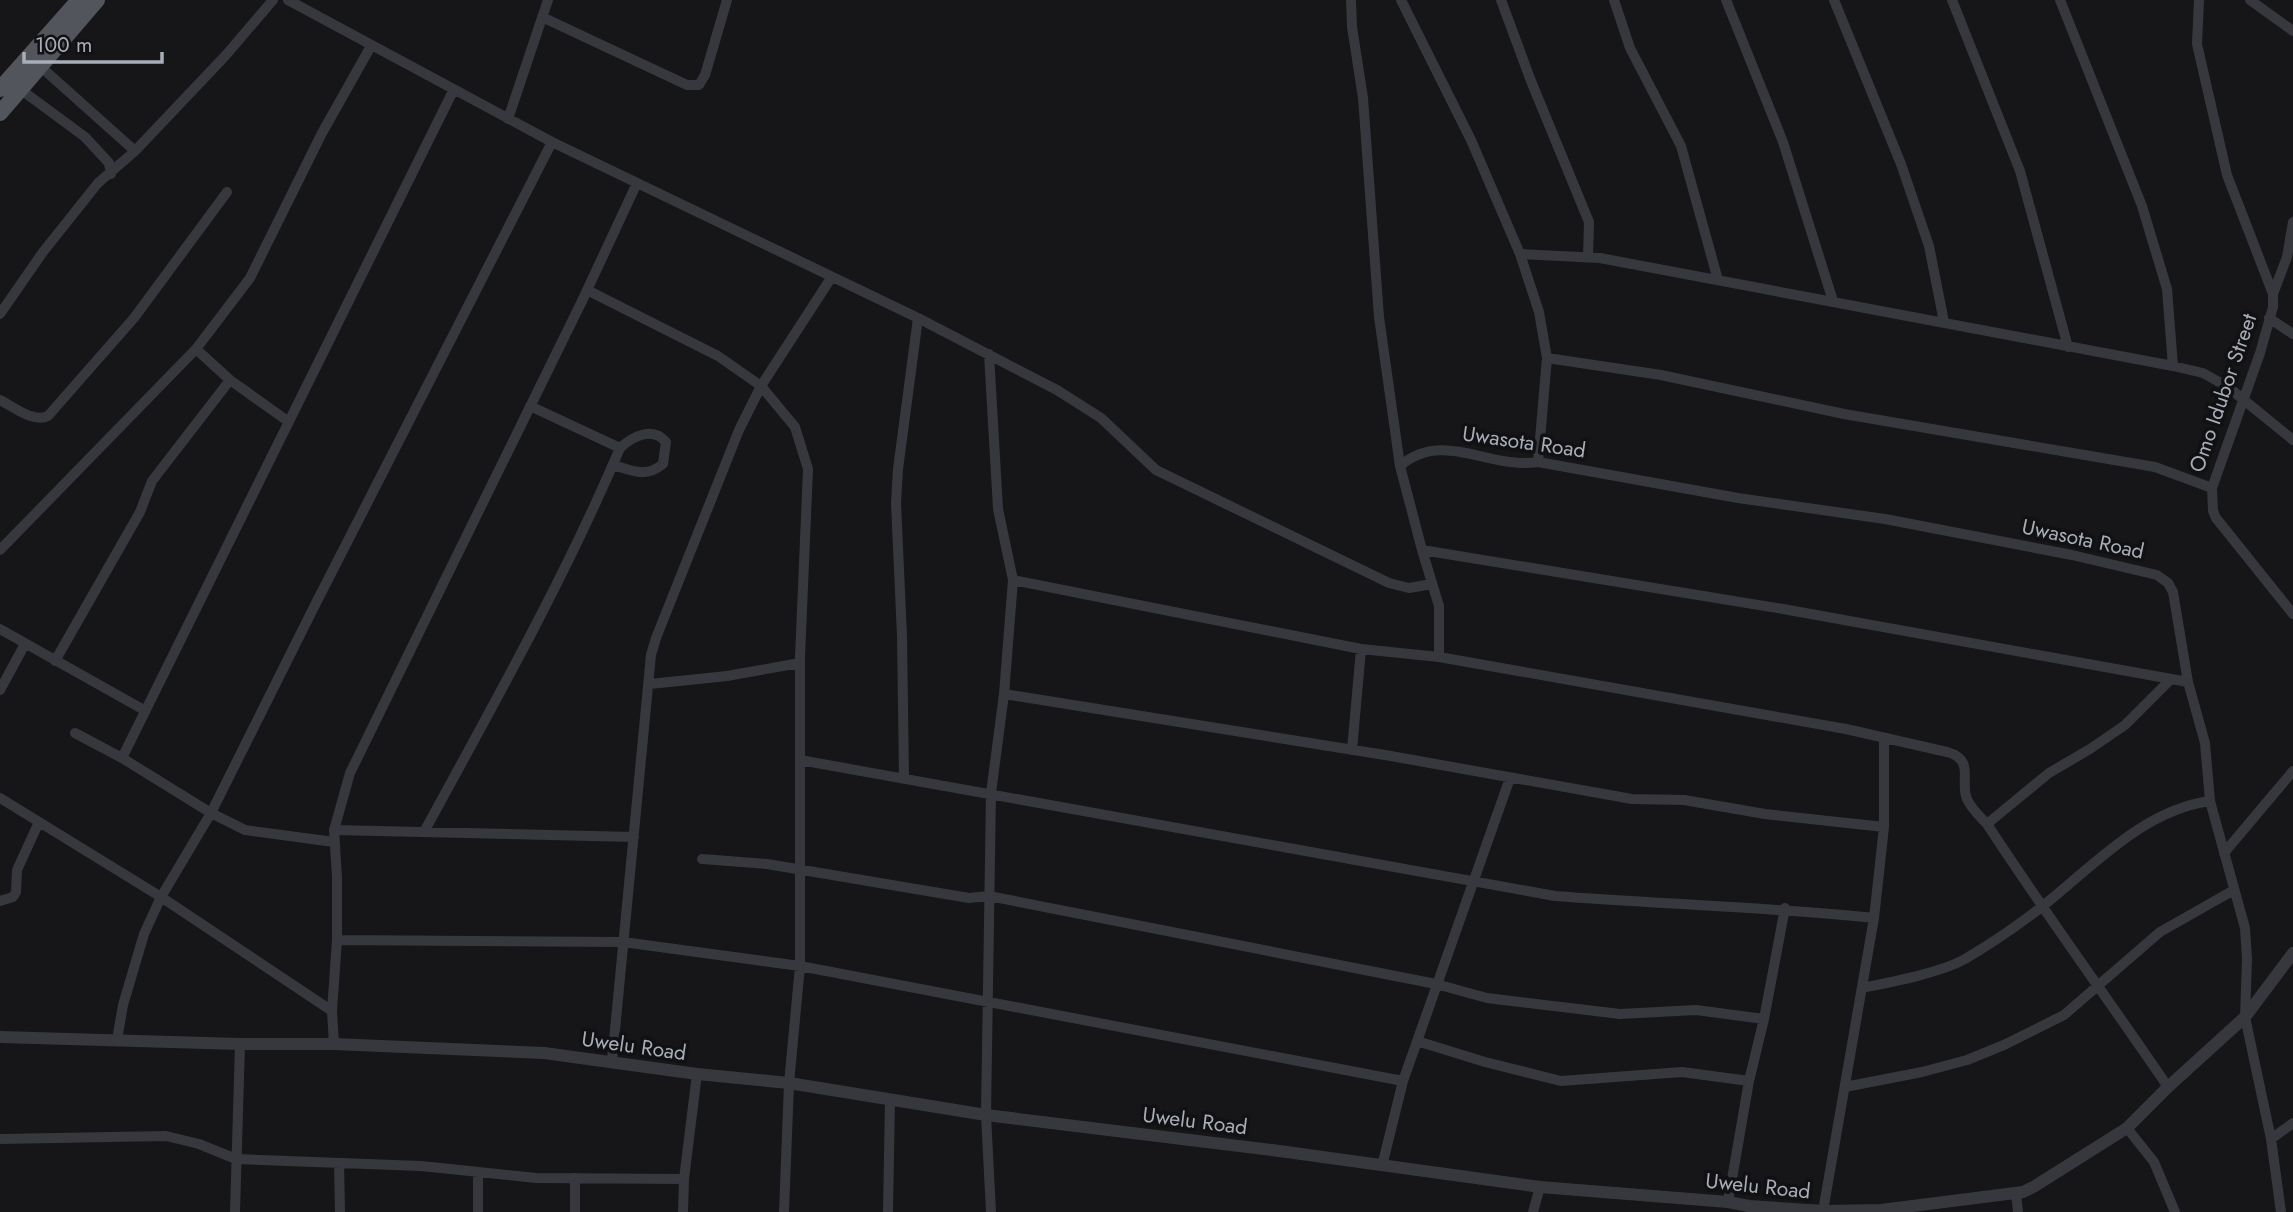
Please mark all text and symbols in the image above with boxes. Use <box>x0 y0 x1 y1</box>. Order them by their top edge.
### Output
scale bar <box>24 21 163 65</box>
text: 100 m <box>35 30 92 60</box>
street label: Omo Idubor Street <box>2182 310 2264 476</box>
street label: Uwasota Road <box>1460 419 1588 465</box>
street label: Uwasota Road <box>2019 511 2147 567</box>
street label: Uwelu Road <box>580 1024 688 1068</box>
street label: Uwelu Road <box>1141 1100 1249 1142</box>
street label: Uwelu Road <box>1704 1166 1812 1206</box>

